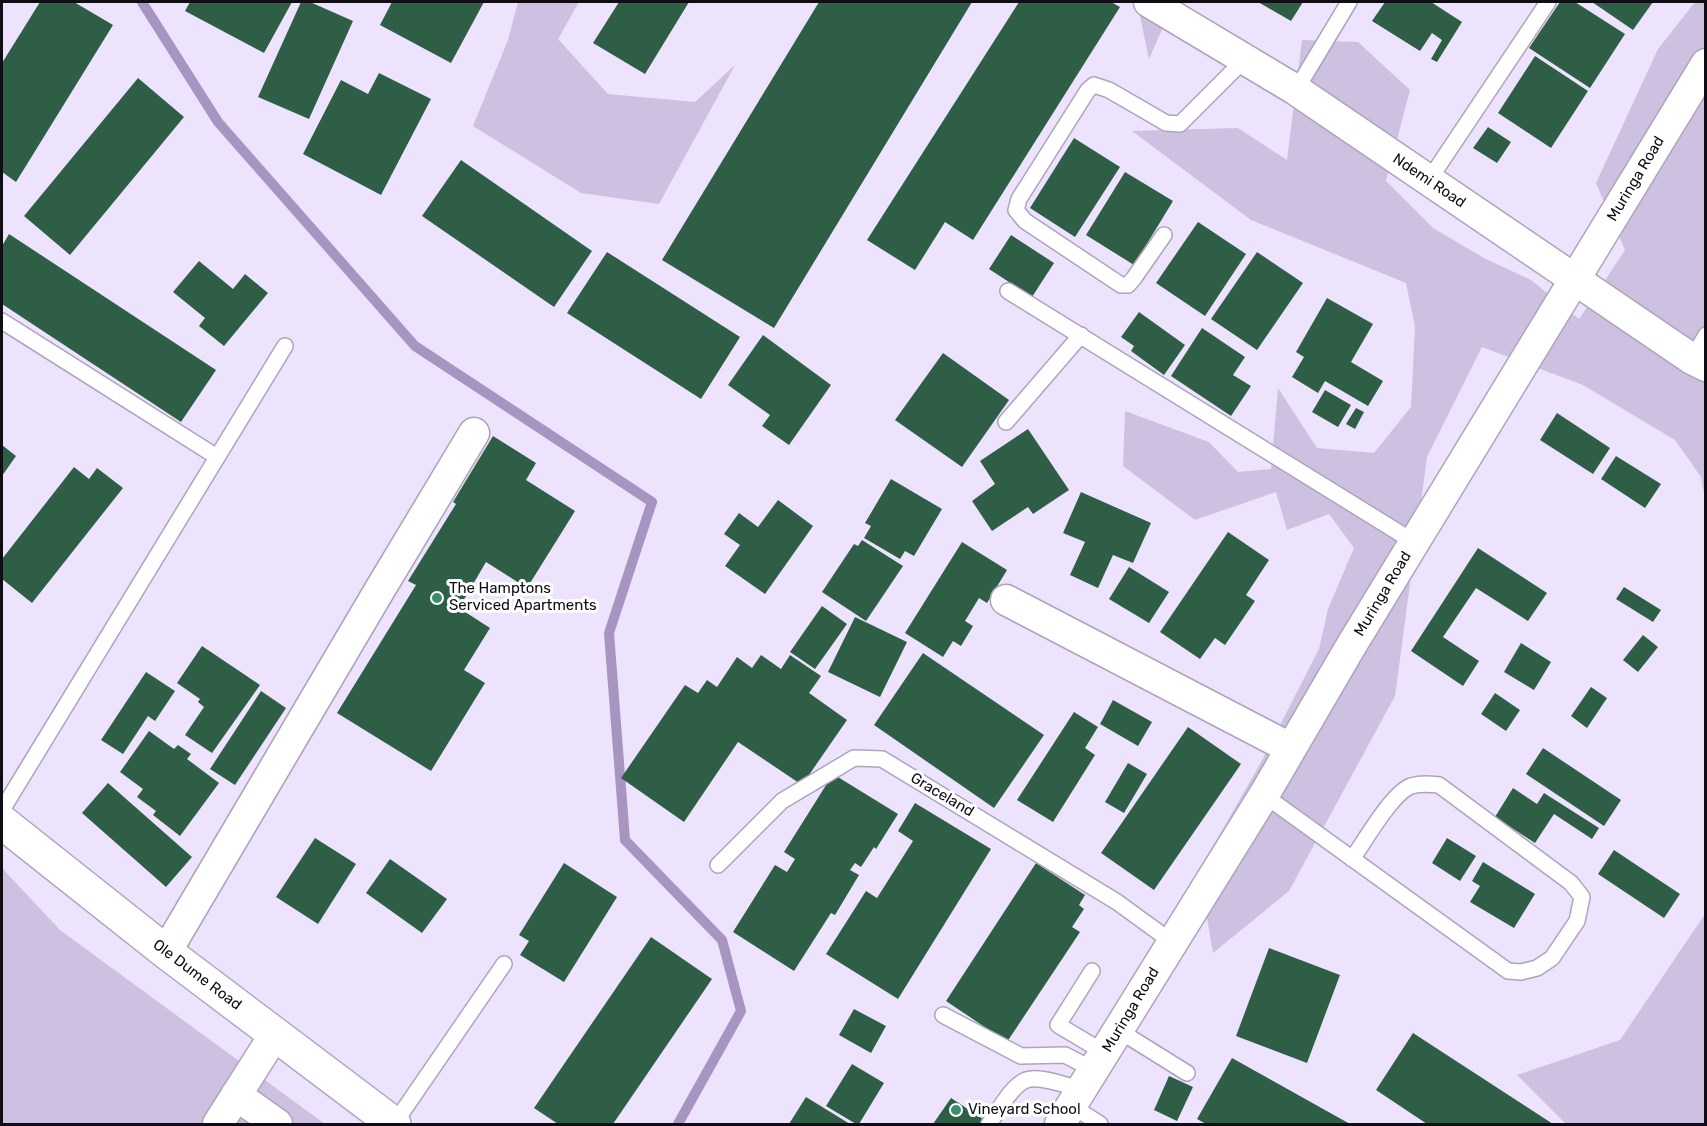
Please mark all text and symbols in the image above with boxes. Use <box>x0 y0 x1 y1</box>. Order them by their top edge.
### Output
street label: Muringa Road <box>1604 133 1668 225</box>
street label: Ndemi Road <box>1389 150 1469 212</box>
street label: Muringa Road <box>1351 548 1415 640</box>
place label: The Hamptons Serviced Apartments <box>449 580 597 615</box>
marker: The Hamptons Serviced Apartments <box>430 591 444 605</box>
street label: Graceland <box>907 769 977 821</box>
street label: Ole Dume Road <box>149 936 245 1014</box>
street label: Muringa Road <box>1099 964 1163 1056</box>
place label: Vineyard School <box>968 1101 1081 1119</box>
marker: Vineyard School <box>949 1103 963 1117</box>

